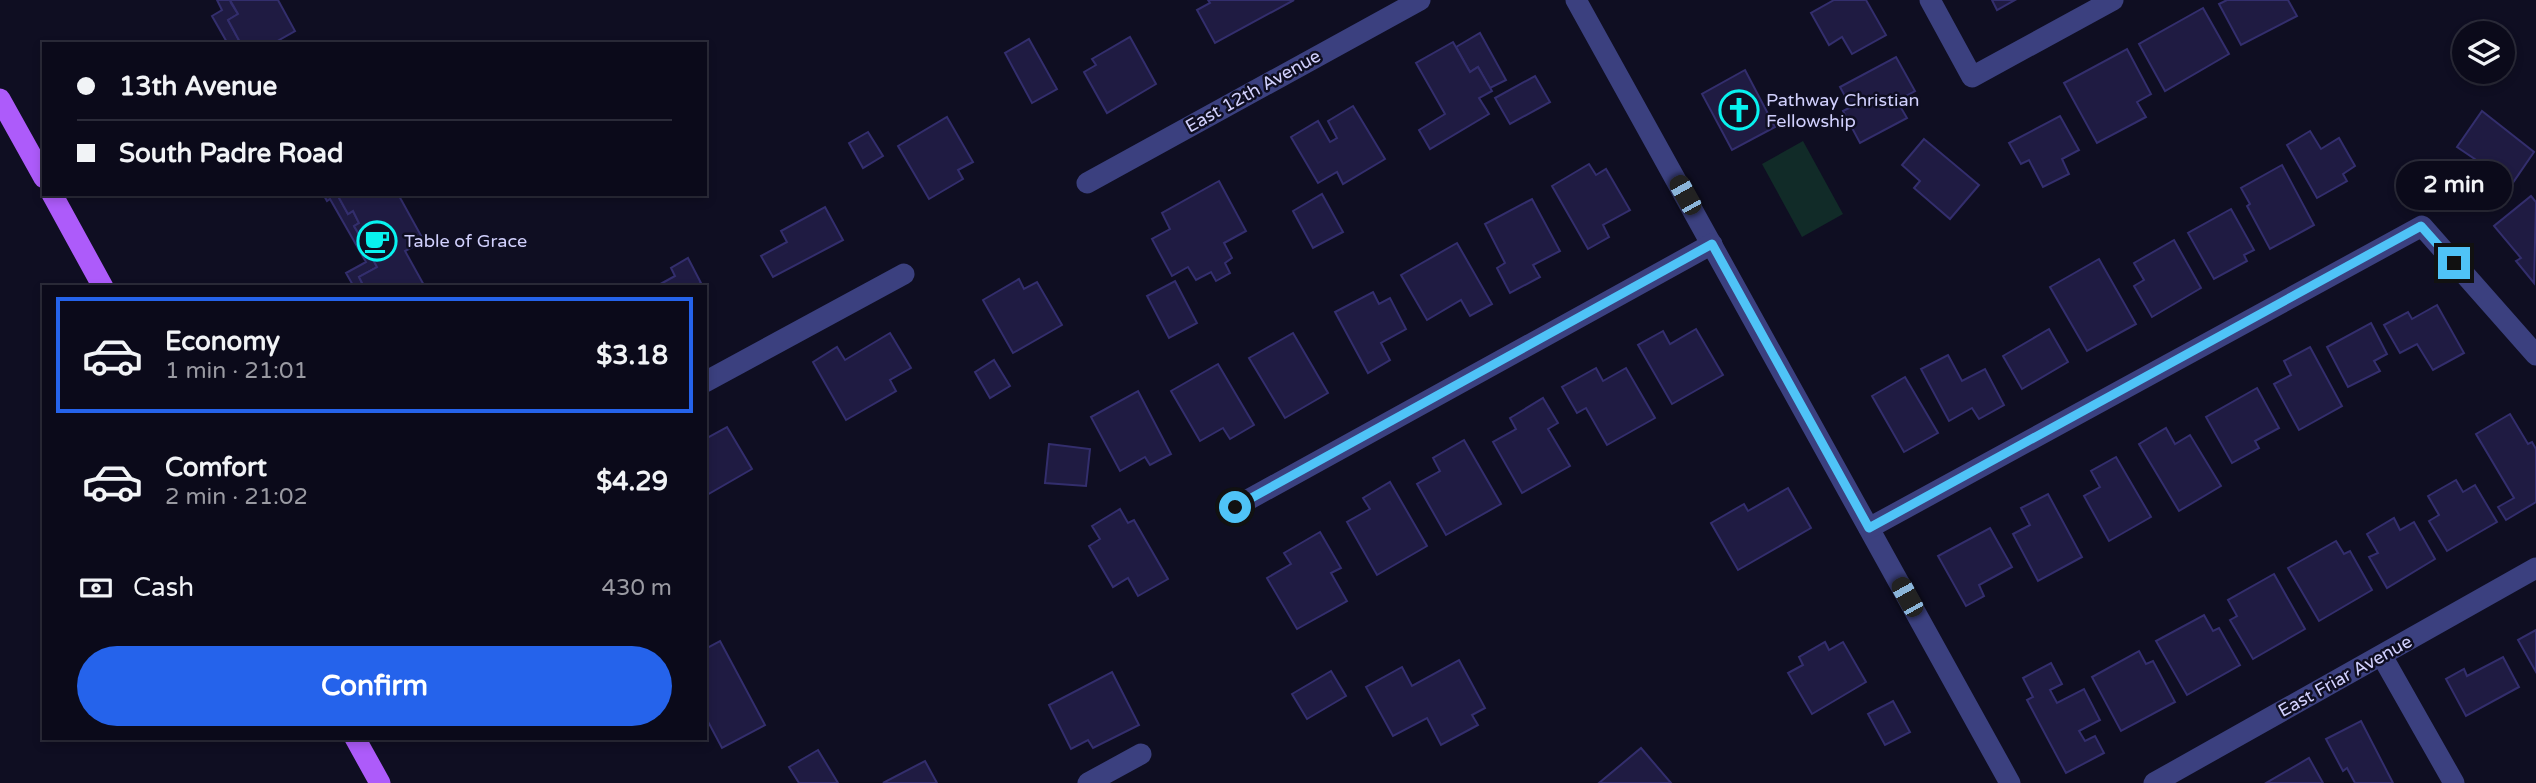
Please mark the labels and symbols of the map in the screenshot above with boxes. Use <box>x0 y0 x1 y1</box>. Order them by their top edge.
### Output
street label: East 12th Avenue <box>1182 45 1324 137</box>
church icon: Pathway Christian Fellowship <box>1718 89 1760 131</box>
place label: Pathway Christian Fellowship <box>1766 89 1920 132</box>
callout: 2 min <box>2396 162 2512 210</box>
car <box>1666 172 1705 218</box>
cafe icon: Table of Grace <box>356 220 398 262</box>
place label: Table of Grace <box>404 230 527 252</box>
route end <box>2438 247 2470 279</box>
route start <box>1219 491 1251 523</box>
car <box>1888 574 1927 620</box>
street label: East Friar Avenue <box>2274 630 2416 722</box>

